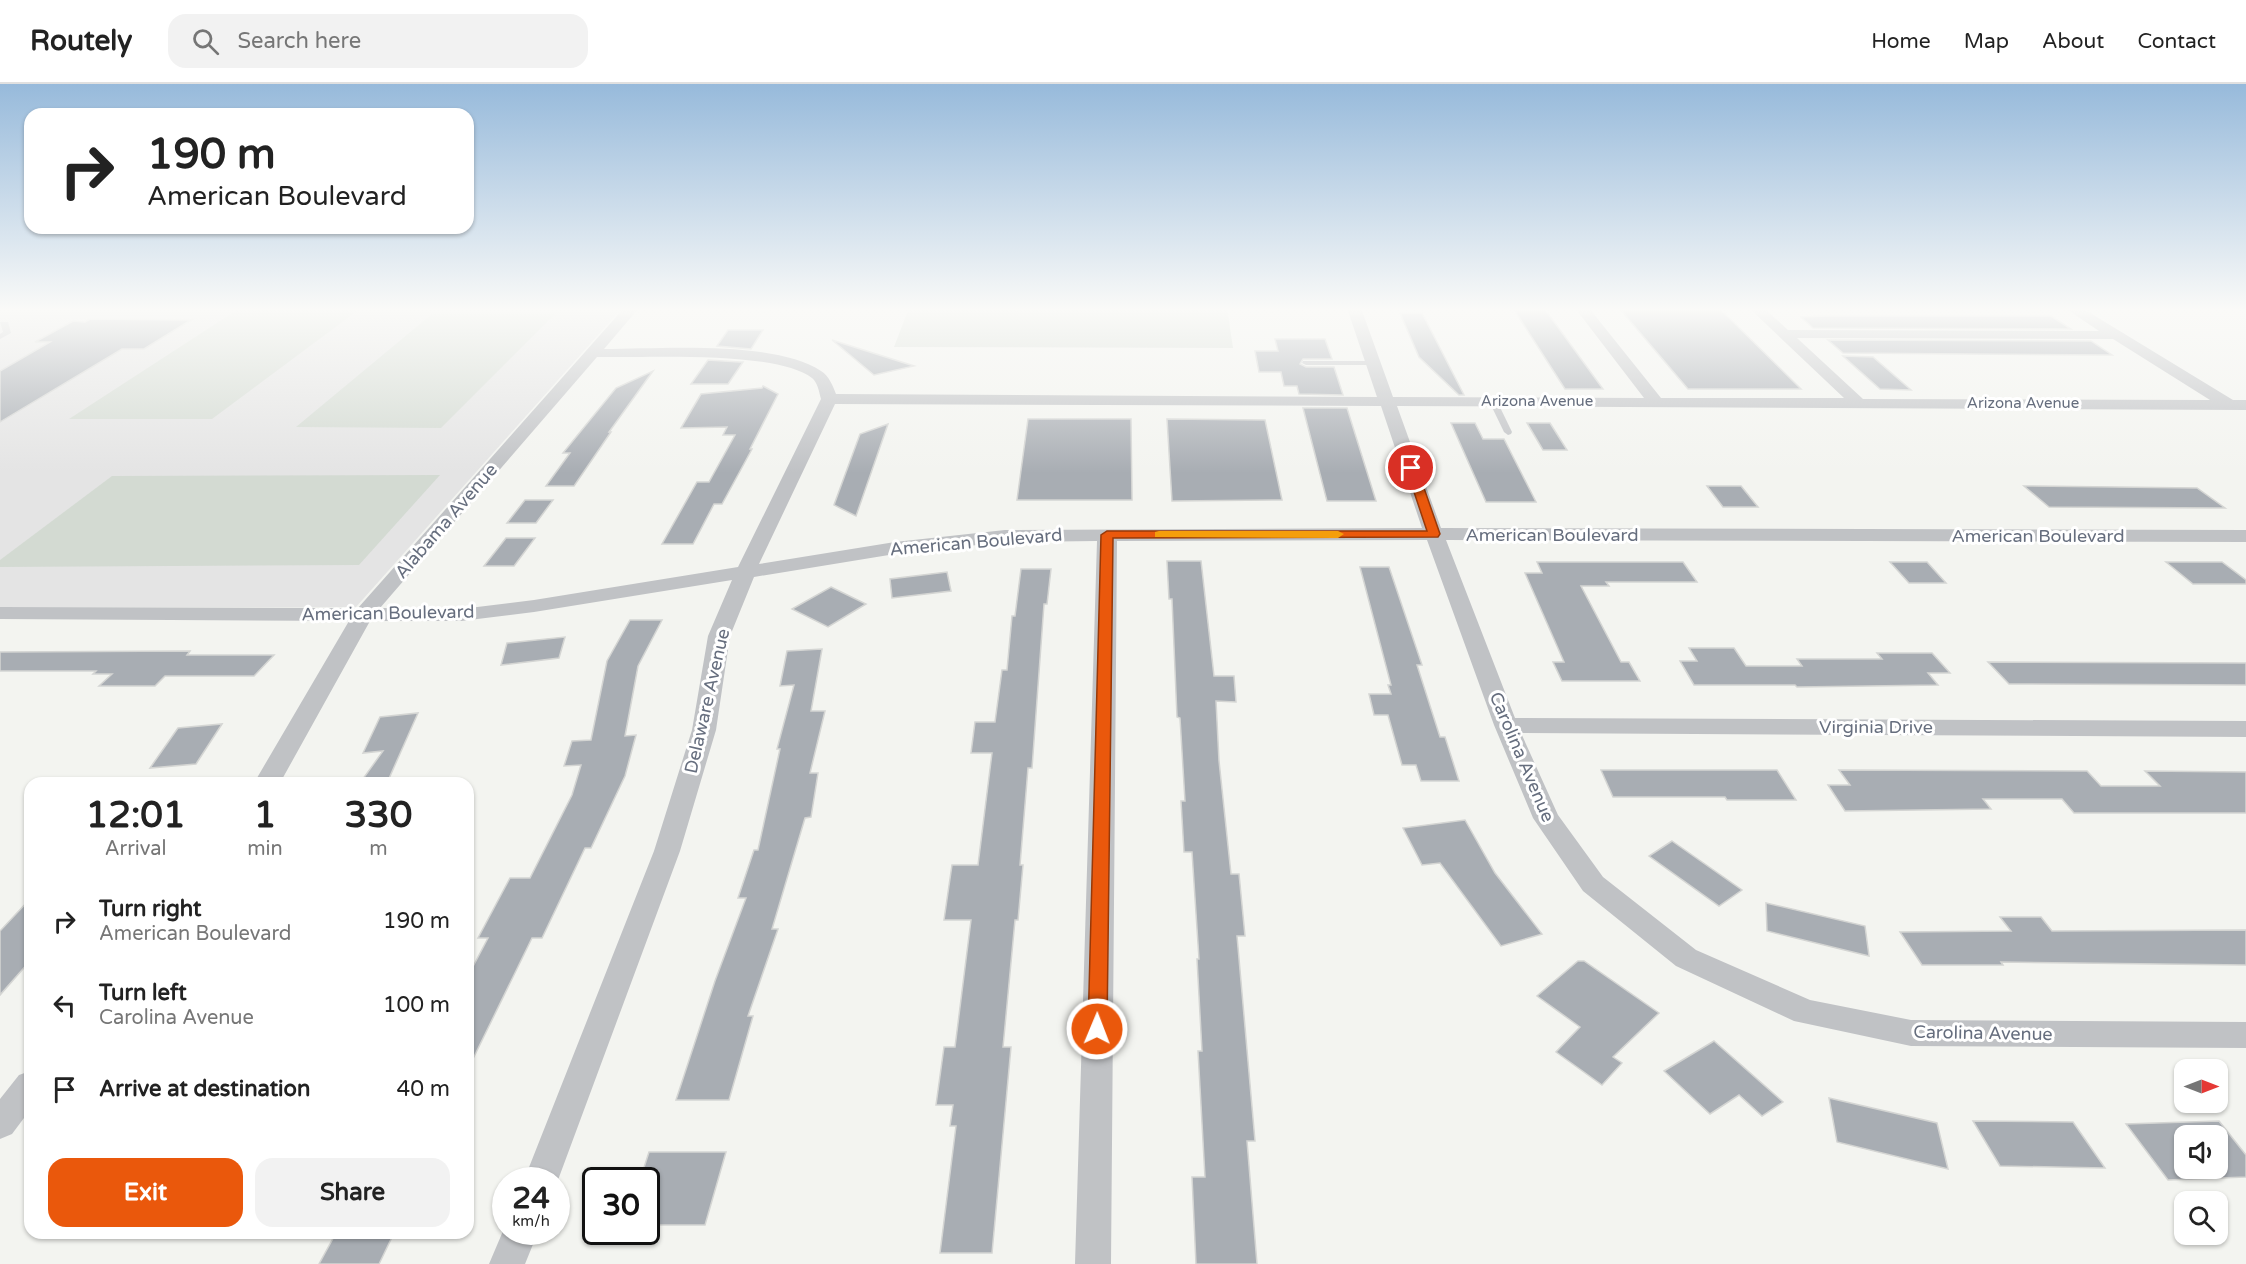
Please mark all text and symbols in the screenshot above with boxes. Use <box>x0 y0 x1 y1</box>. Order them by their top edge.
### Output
search box <box>168 14 588 68</box>
text: Routely <box>30 24 132 58</box>
icon: search <box>189 25 222 58</box>
text: Search here <box>237 28 361 54</box>
text: Home <box>1871 29 1931 54</box>
text: Map <box>1964 29 2009 54</box>
text: About <box>2042 29 2104 54</box>
text: Contact <box>2137 29 2216 54</box>
text: 190 m <box>147 129 276 180</box>
icon: right <box>48 132 126 210</box>
text: American Boulevard <box>147 180 407 213</box>
street label: Arizona Avenue <box>1481 392 1593 410</box>
street label: Arizona Avenue <box>1967 394 2079 412</box>
pin <box>1385 442 1436 493</box>
icon: arrive <box>1394 451 1427 484</box>
street label: Alabama Avenue <box>390 459 502 583</box>
street label: American Boulevard <box>889 523 1063 561</box>
street label: American Boulevard <box>1465 524 1639 546</box>
street label: American Boulevard <box>1951 525 2125 547</box>
street label: American Boulevard <box>301 600 475 626</box>
street label: Delaware Avenue <box>680 626 734 776</box>
street label: Carolina Avenue <box>1485 689 1559 825</box>
street label: Virginia Drive <box>1819 716 1933 738</box>
text: 12:01 <box>86 794 186 837</box>
text: 1 <box>254 794 276 837</box>
text: 330 <box>344 794 412 837</box>
text: Arrival <box>105 837 167 861</box>
text: min <box>247 837 283 861</box>
text: m <box>369 837 388 861</box>
text: Turn right <box>99 896 201 922</box>
icon: right <box>48 905 81 938</box>
text: 190 m <box>383 908 450 934</box>
text: American Boulevard <box>99 922 291 946</box>
text: Turn left <box>99 980 187 1006</box>
icon: left <box>48 989 81 1022</box>
text: 100 m <box>383 992 450 1018</box>
position arrow <box>1065 997 1129 1061</box>
text: Carolina Avenue <box>99 1006 254 1030</box>
street label: Carolina Avenue <box>1913 1021 2053 1045</box>
north arrow <box>2174 1059 2228 1113</box>
map controls <box>2174 1059 2228 1245</box>
icon: arrive <box>48 1073 81 1106</box>
text: Arrive at destination <box>99 1076 310 1102</box>
text: 40 m <box>396 1076 450 1102</box>
button: sound <box>2174 1125 2228 1179</box>
button: Exit <box>48 1158 243 1227</box>
button: Share <box>255 1158 450 1227</box>
speed limit sign: 30 <box>582 1167 660 1245</box>
text: 24 <box>512 1180 550 1217</box>
button: search <box>2174 1191 2228 1245</box>
text: km/h <box>512 1212 550 1230</box>

